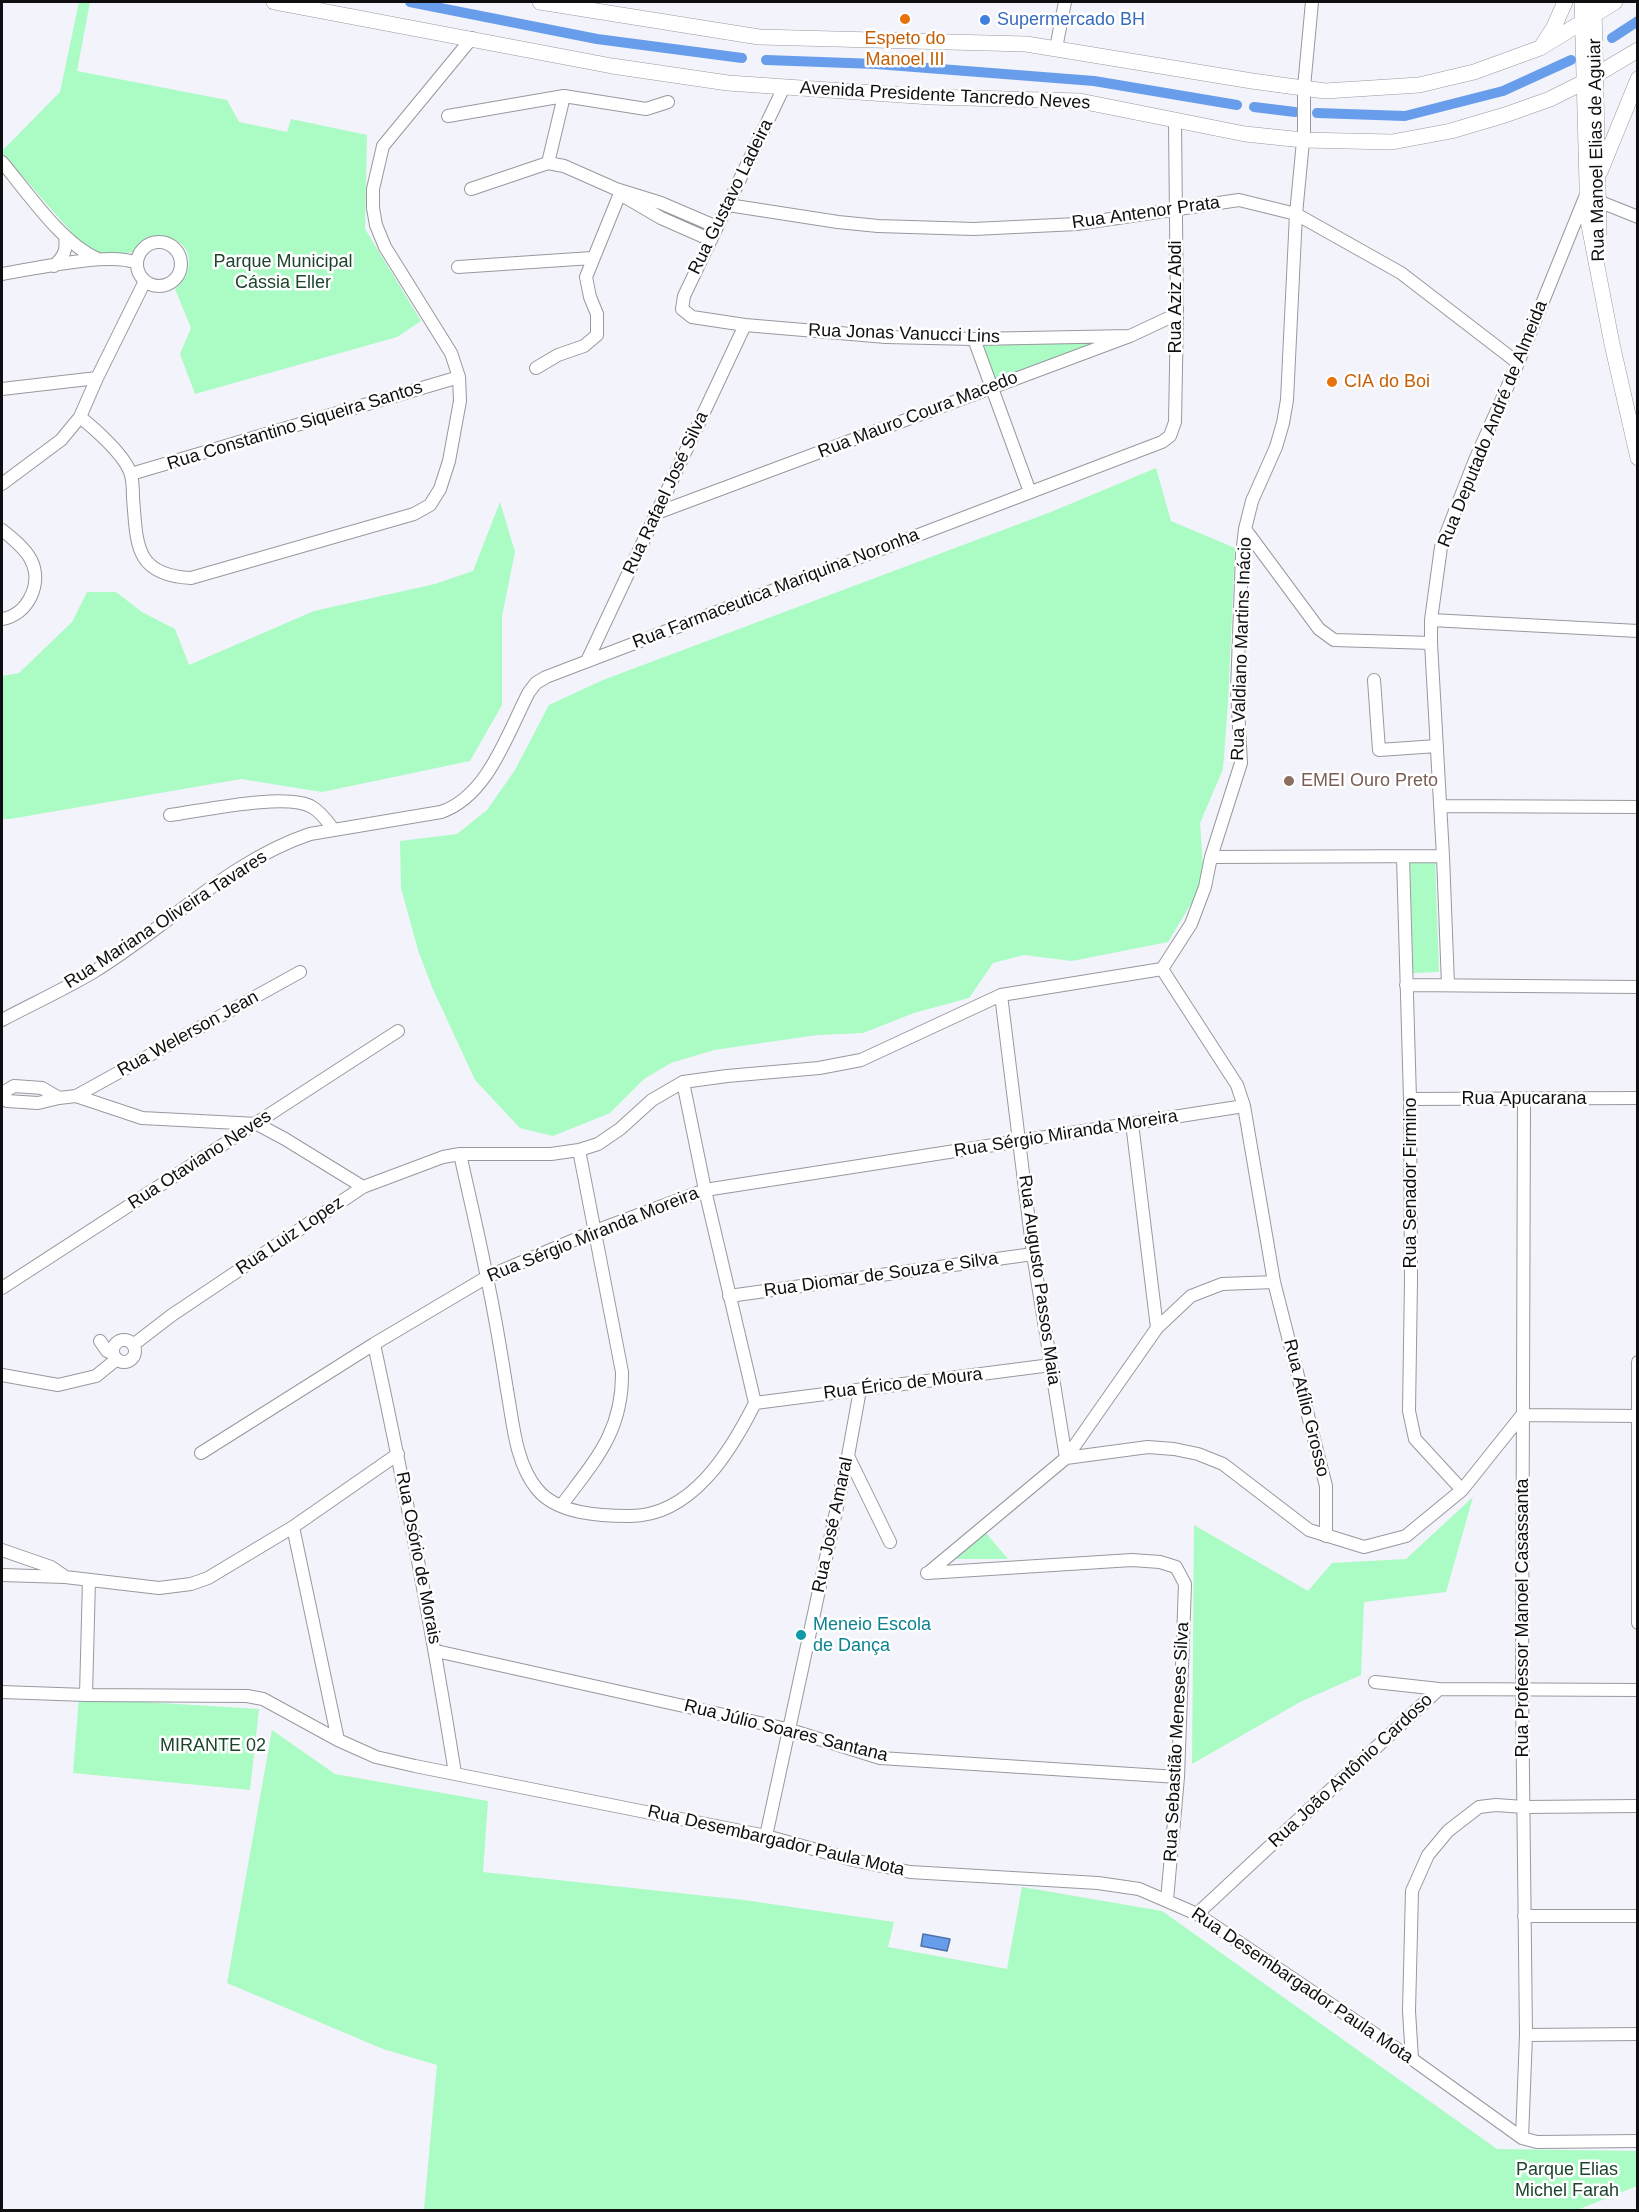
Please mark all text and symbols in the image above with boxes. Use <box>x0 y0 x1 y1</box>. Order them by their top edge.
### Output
place label: Supermercado BH <box>997 9 1145 31</box>
marker: Espeto do Manoel III <box>898 12 912 26</box>
marker: Supermercado BH <box>978 13 992 27</box>
place label: Espeto do Manoel III <box>864 28 946 70</box>
street label: Rua Manoel Elias de Aguiar <box>1584 38 1610 262</box>
street label: Avenida Presidente Tancredo Neves <box>799 78 1091 114</box>
street label: Rua Gustavo Ladeira <box>684 116 778 278</box>
street label: Rua Antenor Prata <box>1071 192 1221 234</box>
street label: Rua Aziz Abdi <box>1165 240 1187 354</box>
park label: Parque Municipal Cássia Eller <box>213 251 353 294</box>
street label: Rua Deputado André de Almeida <box>1434 297 1552 551</box>
street label: Rua Jonas Vanucci Lins <box>808 320 1000 348</box>
street label: Rua Mauro Coura Macedo <box>815 367 1021 463</box>
place label: CIA do Boi <box>1344 371 1430 393</box>
marker: CIA do Boi <box>1325 375 1339 389</box>
street label: Rua Constantino Siqueira Santos <box>165 377 425 475</box>
street label: Rua Rafael José Silva <box>619 408 713 578</box>
street label: Rua Farmaceutica Mariquina Noronha <box>630 524 922 654</box>
street label: Rua Valdiano Martins Inácio <box>1227 537 1257 761</box>
place label: EMEI Ouro Preto <box>1301 770 1438 792</box>
marker: EMEI Ouro Preto <box>1282 774 1296 788</box>
street label: Rua Mariana Oliveira Tavares <box>61 846 271 994</box>
street label: Rua Welerson Jean <box>114 986 262 1082</box>
street label: Rua Apucarana <box>1461 1088 1587 1110</box>
street label: Rua Senador Firmino <box>1400 1097 1422 1269</box>
street label: Rua Otaviano Neves <box>124 1106 276 1214</box>
street label: Rua Sérgio Miranda Moreira <box>953 1106 1179 1162</box>
street label: Rua Augusto Passos Maia <box>1014 1173 1064 1387</box>
street label: Rua Sérgio Miranda Moreira <box>484 1183 702 1287</box>
street label: Rua Luiz Lopez <box>232 1192 348 1280</box>
street label: Rua Diomar de Souza e Silva <box>763 1248 999 1302</box>
street label: Rua Atílio Grosso <box>1278 1337 1334 1479</box>
street label: Rua Érico de Moura <box>822 1364 984 1404</box>
street label: Rua José Amaral <box>808 1455 858 1595</box>
street label: Rua Osório de Morais <box>391 1470 445 1646</box>
street label: Rua Professor Manoel Casassanta <box>1512 1478 1534 1758</box>
place label: Meneio Escola de Dança <box>813 1614 931 1656</box>
street label: Rua Sebastião Meneses Silva <box>1160 1622 1194 1862</box>
marker: Meneio Escola de Dança <box>794 1628 808 1642</box>
street label: Rua João Antônio Cardoso <box>1265 1689 1437 1853</box>
street label: Rua Júlio Soares Santana <box>682 1695 890 1767</box>
park label: MIRANTE 02 <box>160 1735 266 1757</box>
street label: Rua Desembargador Paula Mota <box>645 1801 907 1881</box>
street label: Rua Desembargador Paula Mota <box>1187 1903 1417 2069</box>
park label: Parque Elias Michel Farah <box>1515 2159 1619 2202</box>

